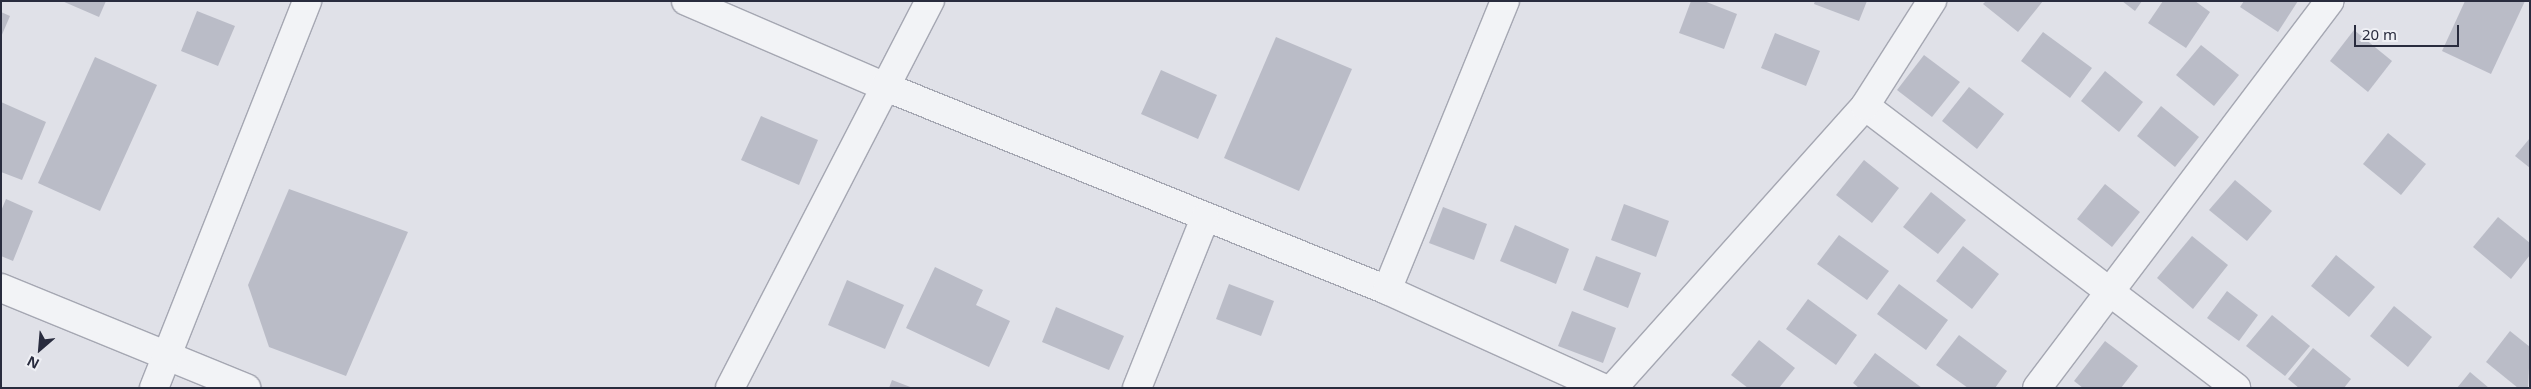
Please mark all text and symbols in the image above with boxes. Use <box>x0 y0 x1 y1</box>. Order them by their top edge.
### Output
scale bar <box>2356 15 2461 47</box>
text: 20 m <box>2362 24 2397 44</box>
north arrow <box>15 324 65 374</box>
text: N <box>24 352 42 374</box>

